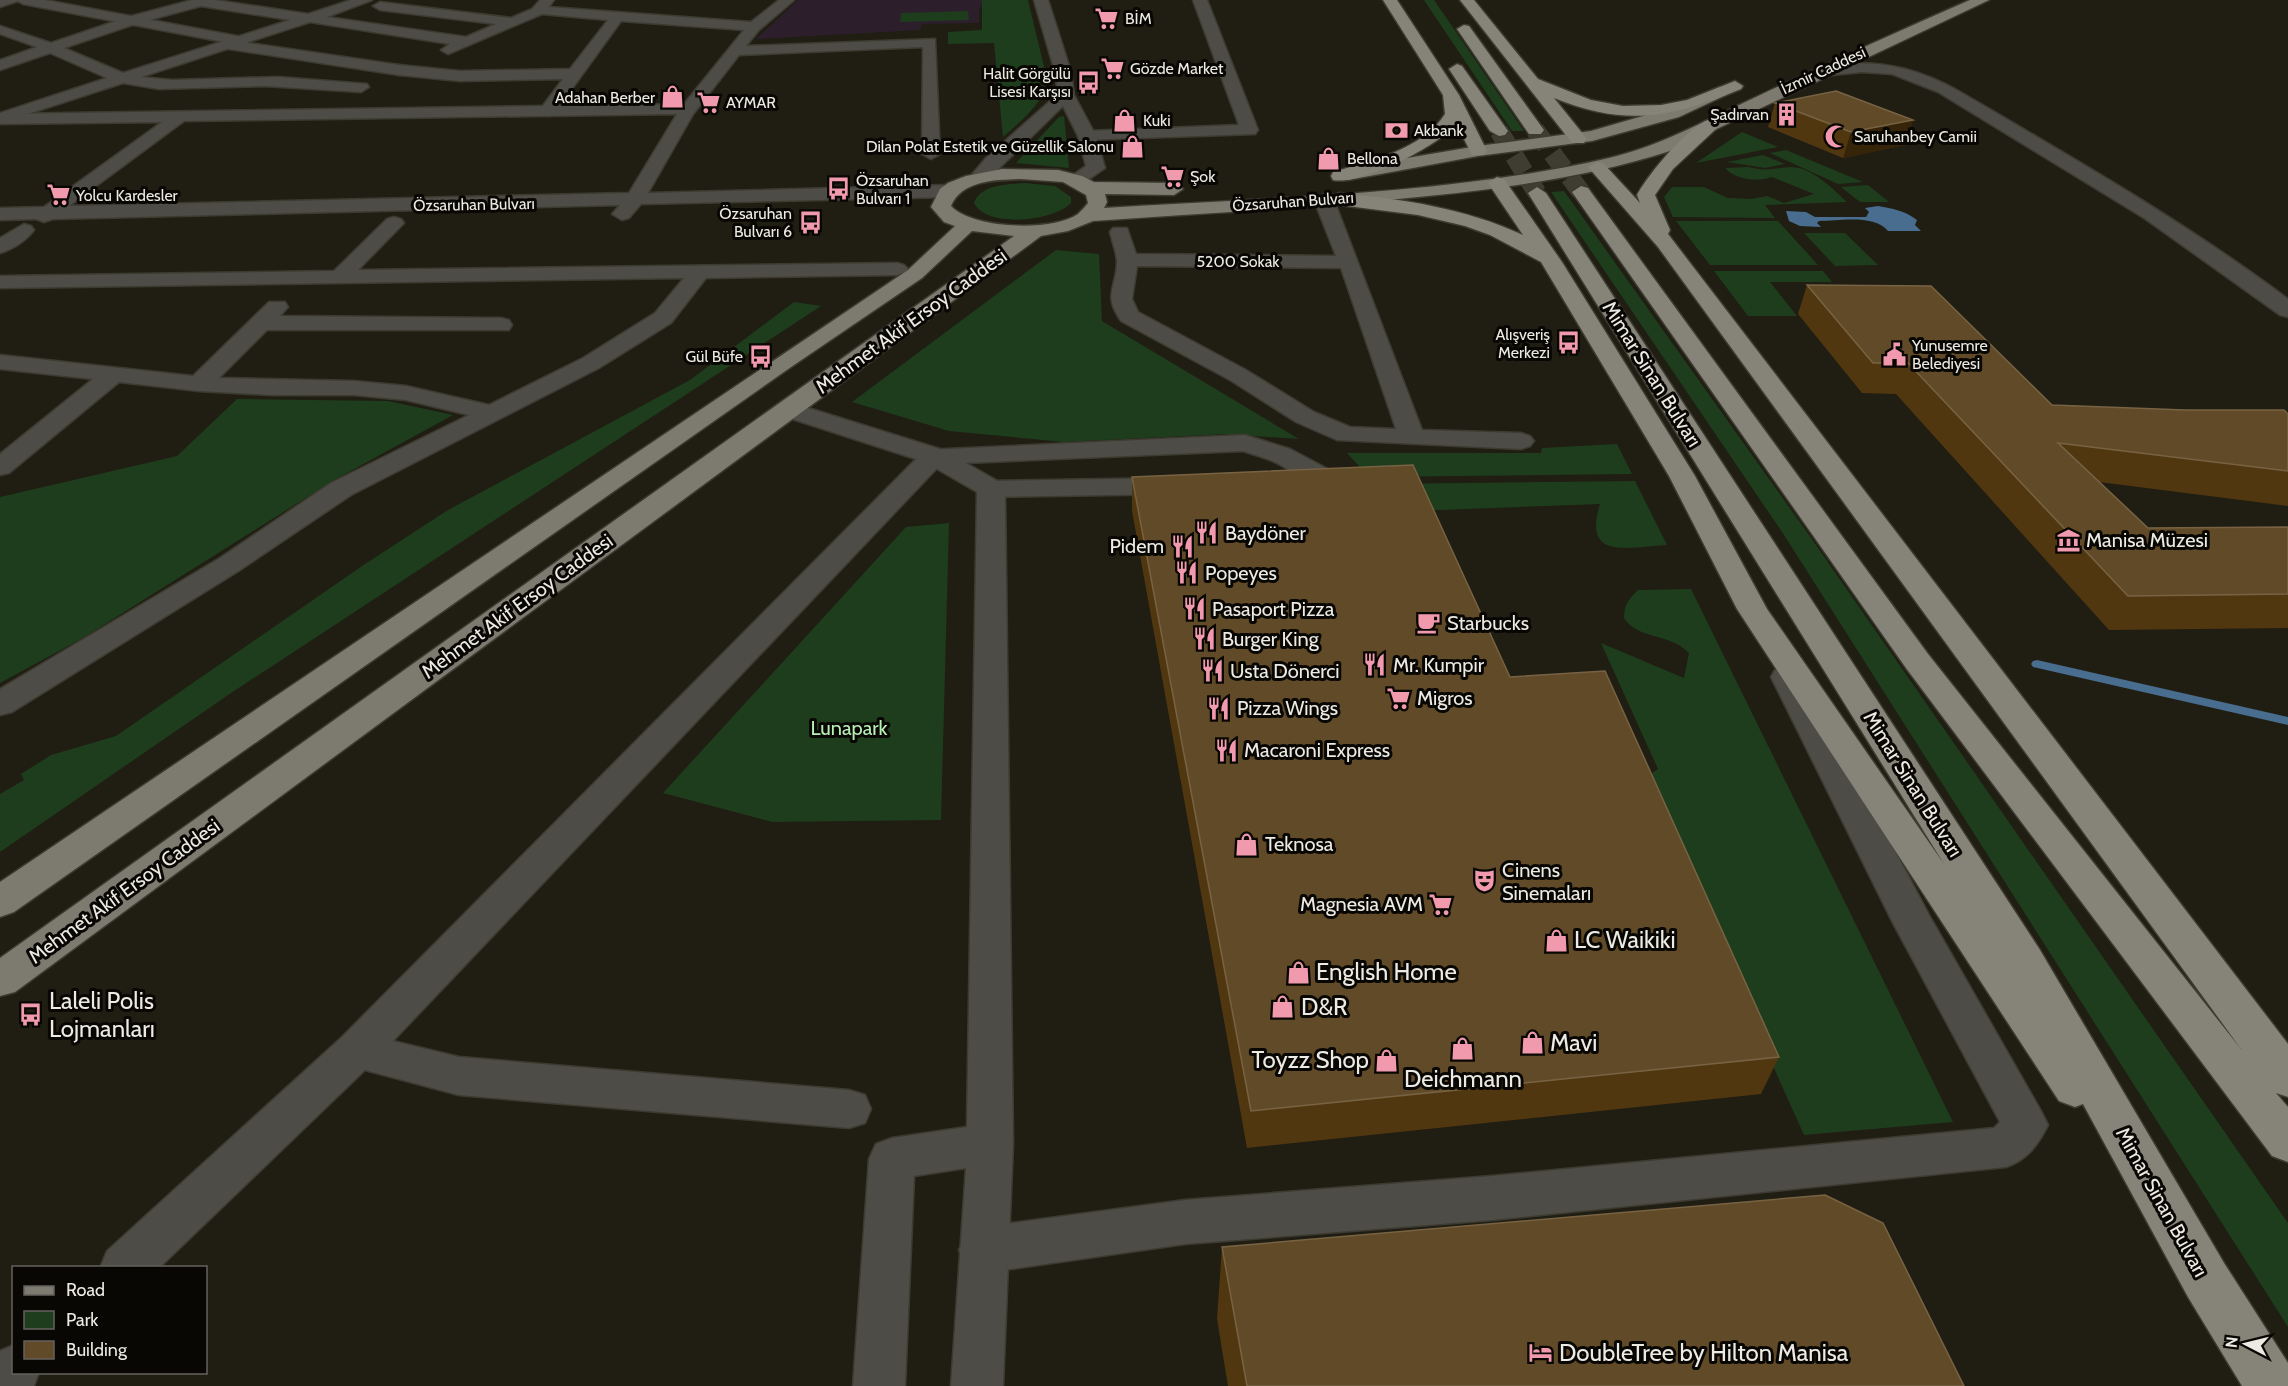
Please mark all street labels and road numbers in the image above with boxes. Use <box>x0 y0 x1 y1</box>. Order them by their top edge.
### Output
street label: İzmir Caddesi <box>1778 43 1869 98</box>
street label: Özsaruhan Bulvarı <box>1232 188 1354 215</box>
street label: Özsaruhan Bulvarı <box>413 194 535 215</box>
street label: Mehmet Akif Ersoy Caddesi <box>811 244 1011 398</box>
street label: 5200 Sokak <box>1196 252 1280 271</box>
street label: Mimar Sinan Bulvarı <box>1598 297 1706 451</box>
street label: Mehmet Akif Ersoy Caddesi <box>417 529 617 683</box>
street label: Mimar Sinan Bulvarı <box>1859 707 1967 861</box>
street label: Mehmet Akif Ersoy Caddesi <box>24 814 224 968</box>
street label: Mimar Sinan Bulvarı <box>2111 1123 2213 1281</box>

